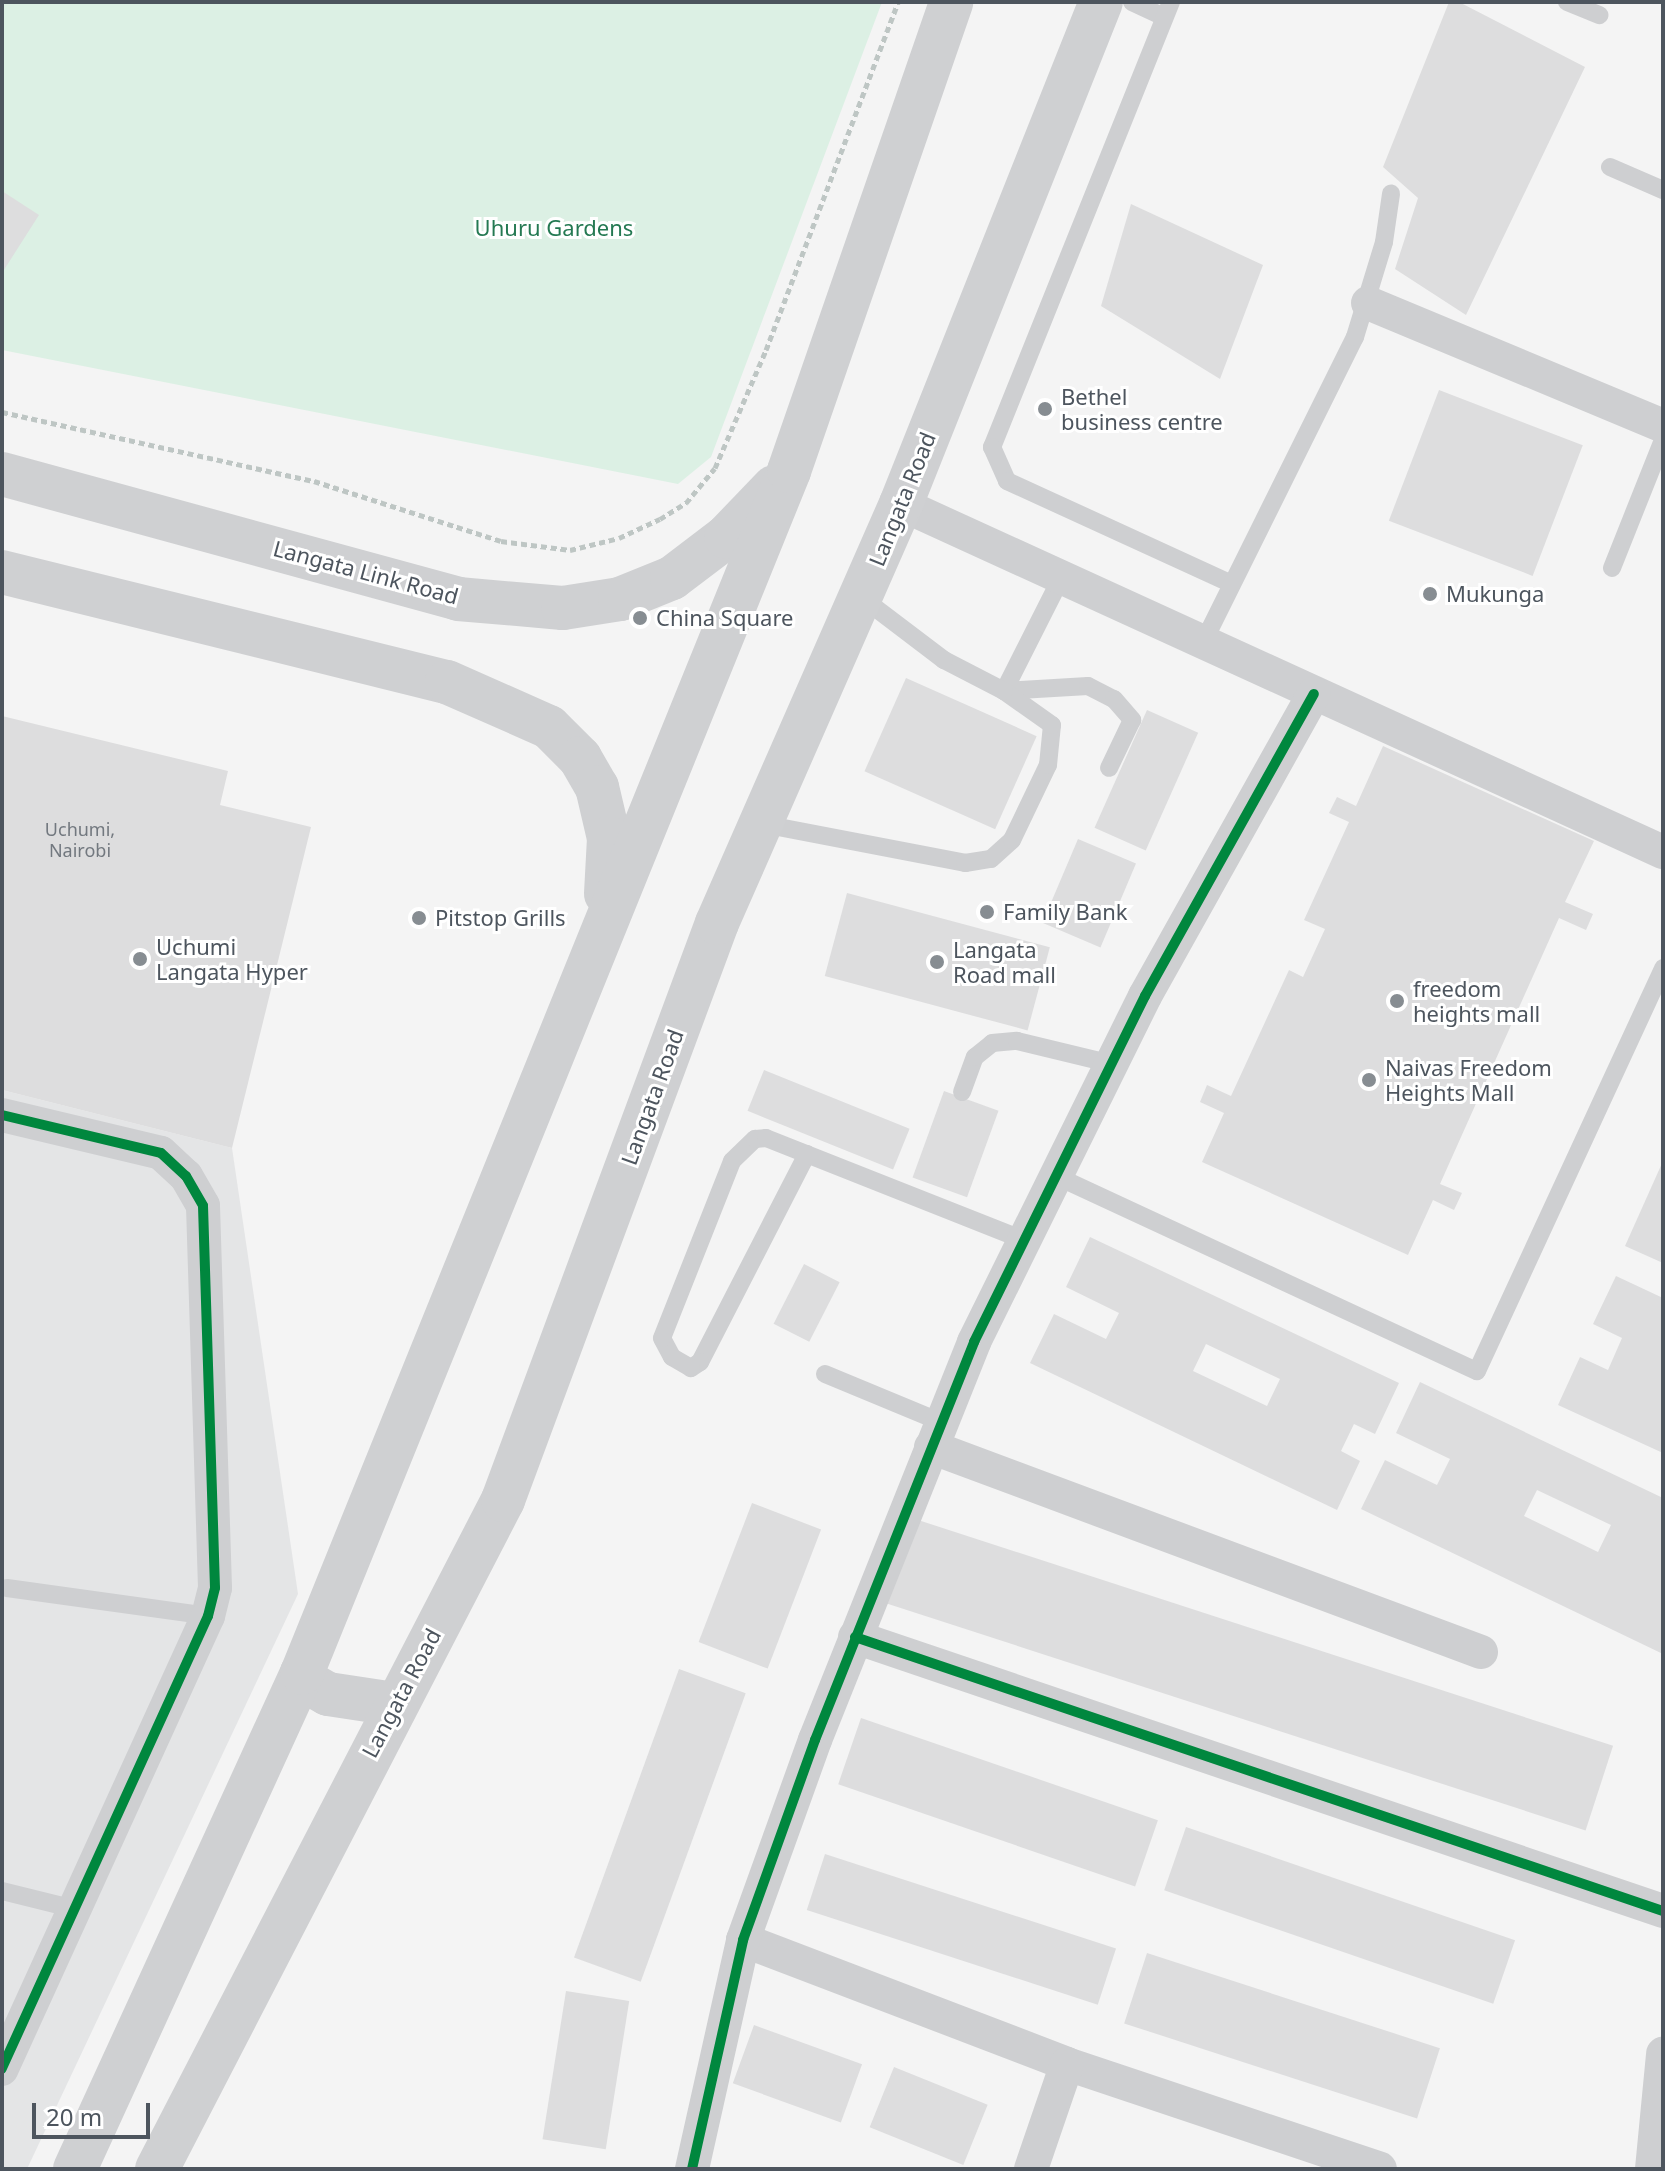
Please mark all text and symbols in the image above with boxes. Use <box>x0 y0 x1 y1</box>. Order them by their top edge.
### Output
park label: Uhuru Gardens <box>475 215 633 241</box>
place label: Bethel business centre <box>1061 383 1223 434</box>
marker: Bethel business centre <box>1036 400 1054 418</box>
street label: Langata Road <box>863 428 941 570</box>
street label: Langata Link Road <box>271 535 461 609</box>
place label: Mukunga <box>1446 581 1544 607</box>
marker: Mukunga <box>1421 585 1439 603</box>
place label: China Square <box>656 605 793 631</box>
marker: China Square <box>631 609 649 627</box>
house number: Uchumi, Nairobi <box>45 819 115 862</box>
place label: Family Bank <box>1003 899 1128 925</box>
marker: Family Bank <box>978 903 996 921</box>
place label: Pitstop Grills <box>435 905 566 931</box>
marker: Pitstop Grills <box>410 909 428 927</box>
place label: Uchumi Langata Hyper <box>156 933 308 984</box>
place label: Langata Road mall <box>953 936 1056 988</box>
marker: Uchumi Langata Hyper <box>131 950 149 968</box>
marker: Langata Road mall <box>928 953 946 971</box>
place label: freedom heights mall <box>1413 975 1540 1026</box>
marker: freedom heights mall <box>1388 992 1406 1010</box>
street label: Langata Road <box>615 1026 689 1168</box>
place label: Naivas Freedom Heights Mall <box>1385 1054 1552 1106</box>
marker: Naivas Freedom Heights Mall <box>1360 1071 1378 1089</box>
street label: Langata Road <box>356 1624 446 1762</box>
scale bar <box>36 2087 154 2137</box>
text: 20 m <box>46 2100 102 2133</box>

